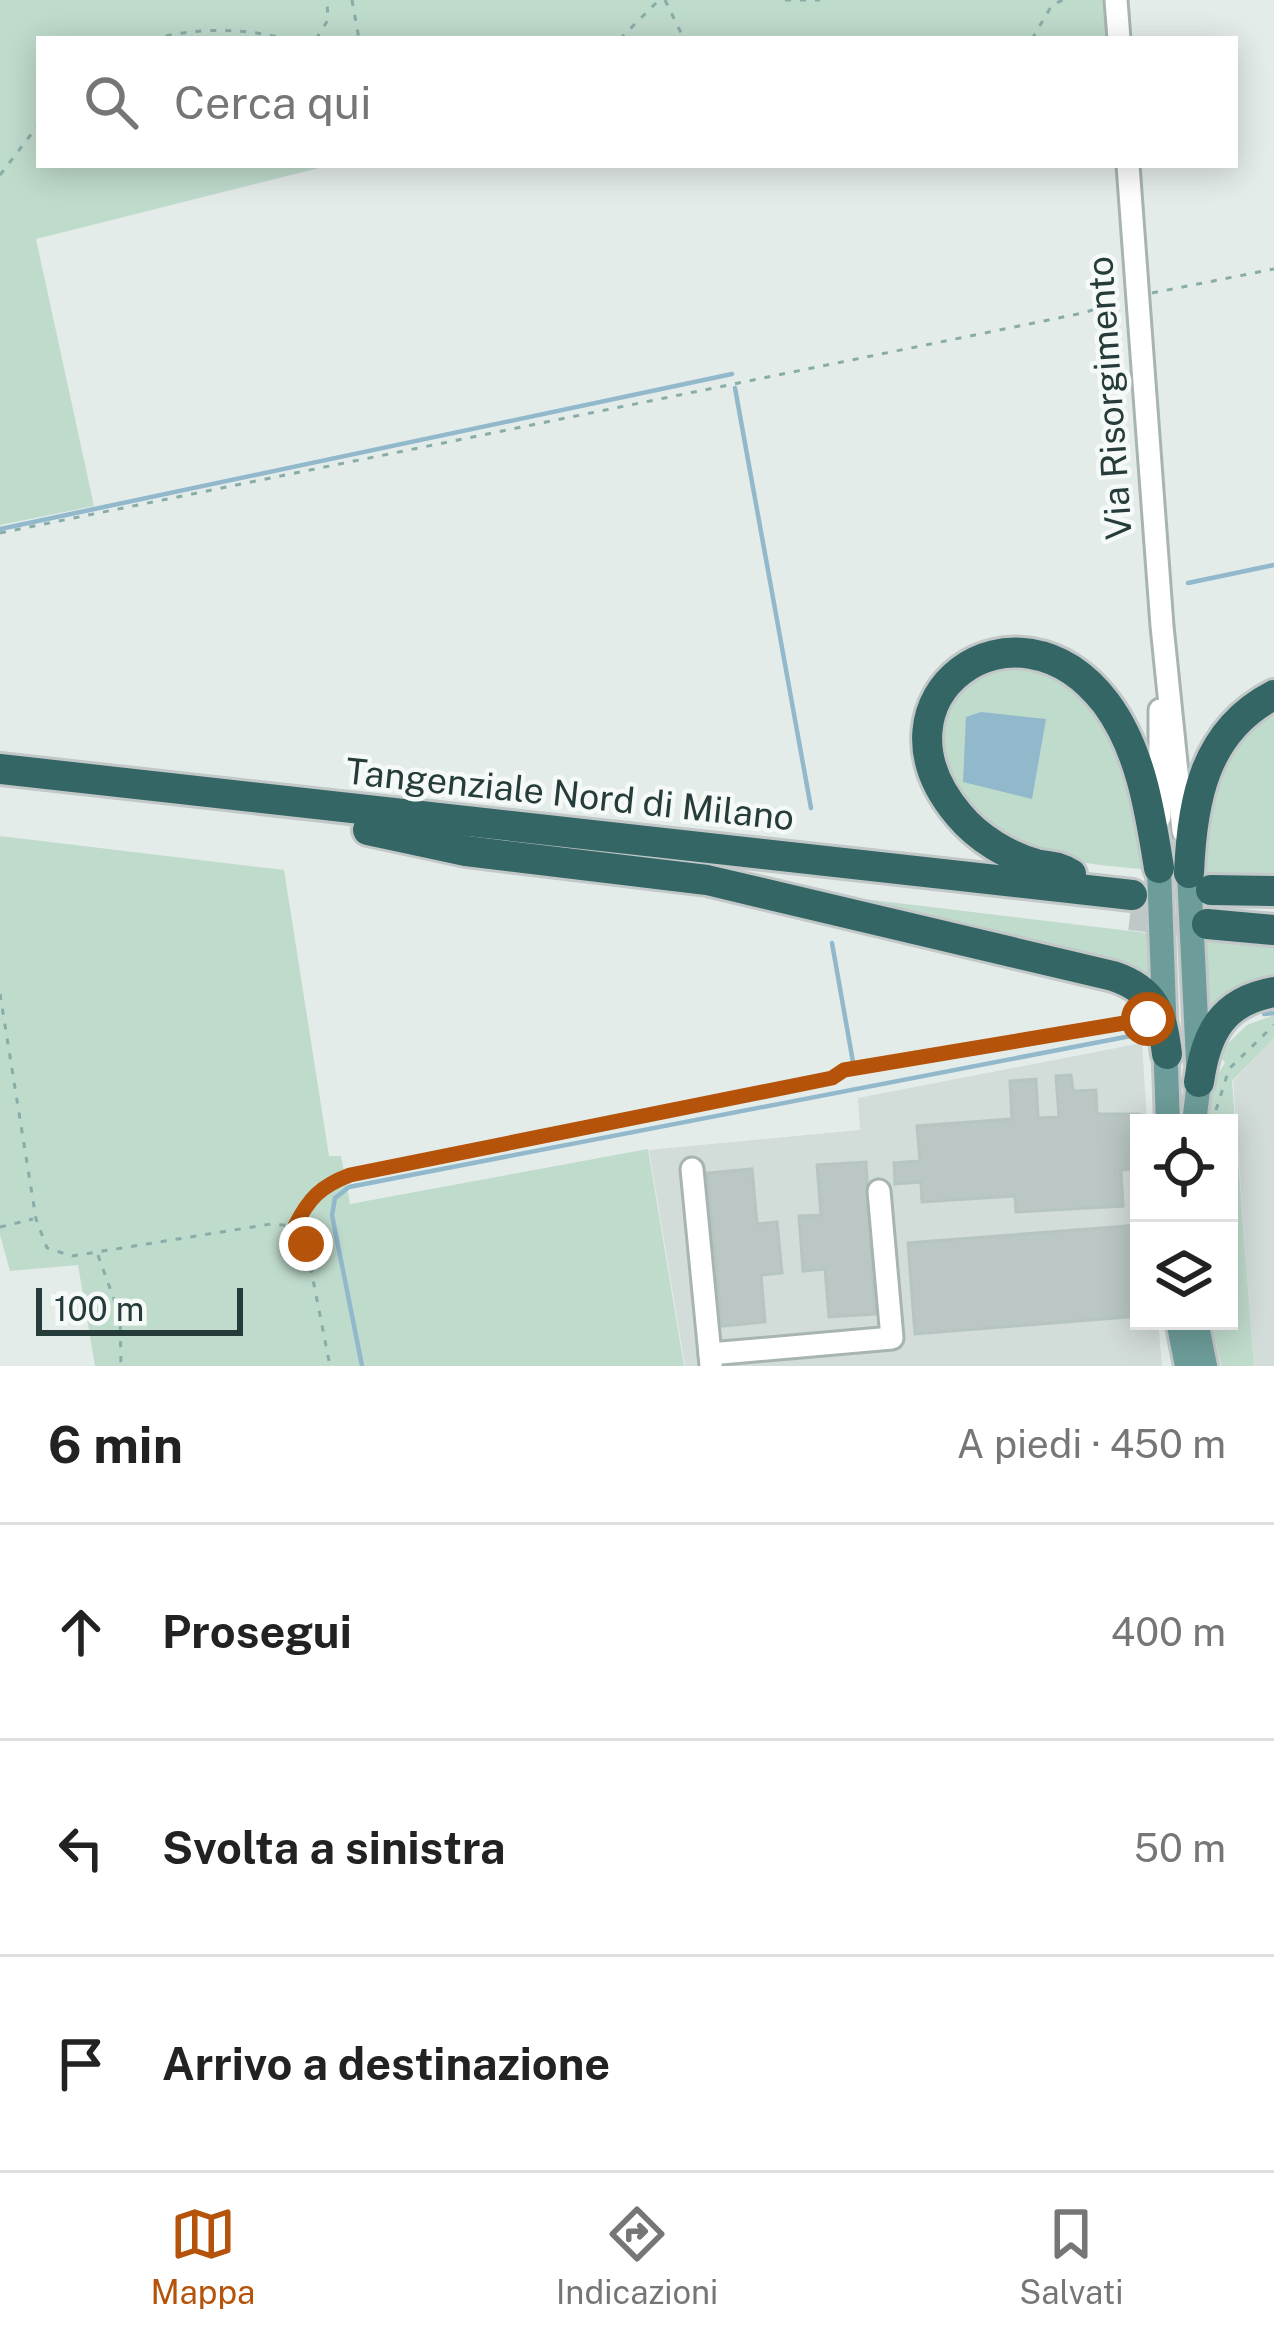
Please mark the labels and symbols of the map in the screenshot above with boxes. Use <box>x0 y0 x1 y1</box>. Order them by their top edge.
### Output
street label: Via Risorgimento <box>1078 255 1140 541</box>
street label: Tangenziale Nord di Milano <box>344 750 796 838</box>
route start <box>1121 992 1175 1046</box>
route end <box>279 1217 333 1271</box>
scale bar <box>36 1282 243 1335</box>

